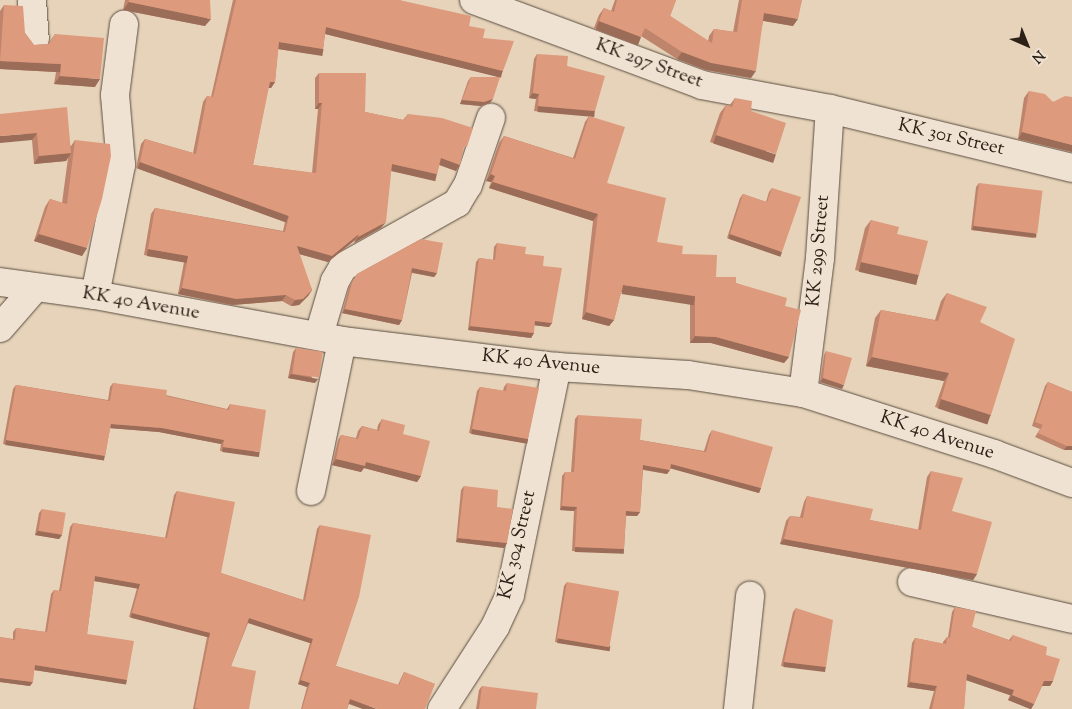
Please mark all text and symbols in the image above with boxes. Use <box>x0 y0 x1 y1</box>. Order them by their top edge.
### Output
north arrow <box>1002 20 1052 70</box>
street label: KK 297 Street <box>592 34 706 94</box>
text: N <box>1026 45 1048 67</box>
street label: KK 301 Street <box>896 115 1006 161</box>
street label: KK 299 Street <box>803 194 835 308</box>
street label: KK 40 Avenue <box>81 282 201 326</box>
street label: KK 40 Avenue <box>481 345 601 381</box>
street label: KK 40 Avenue <box>877 407 997 465</box>
street label: KK 304 Street <box>494 488 542 602</box>

